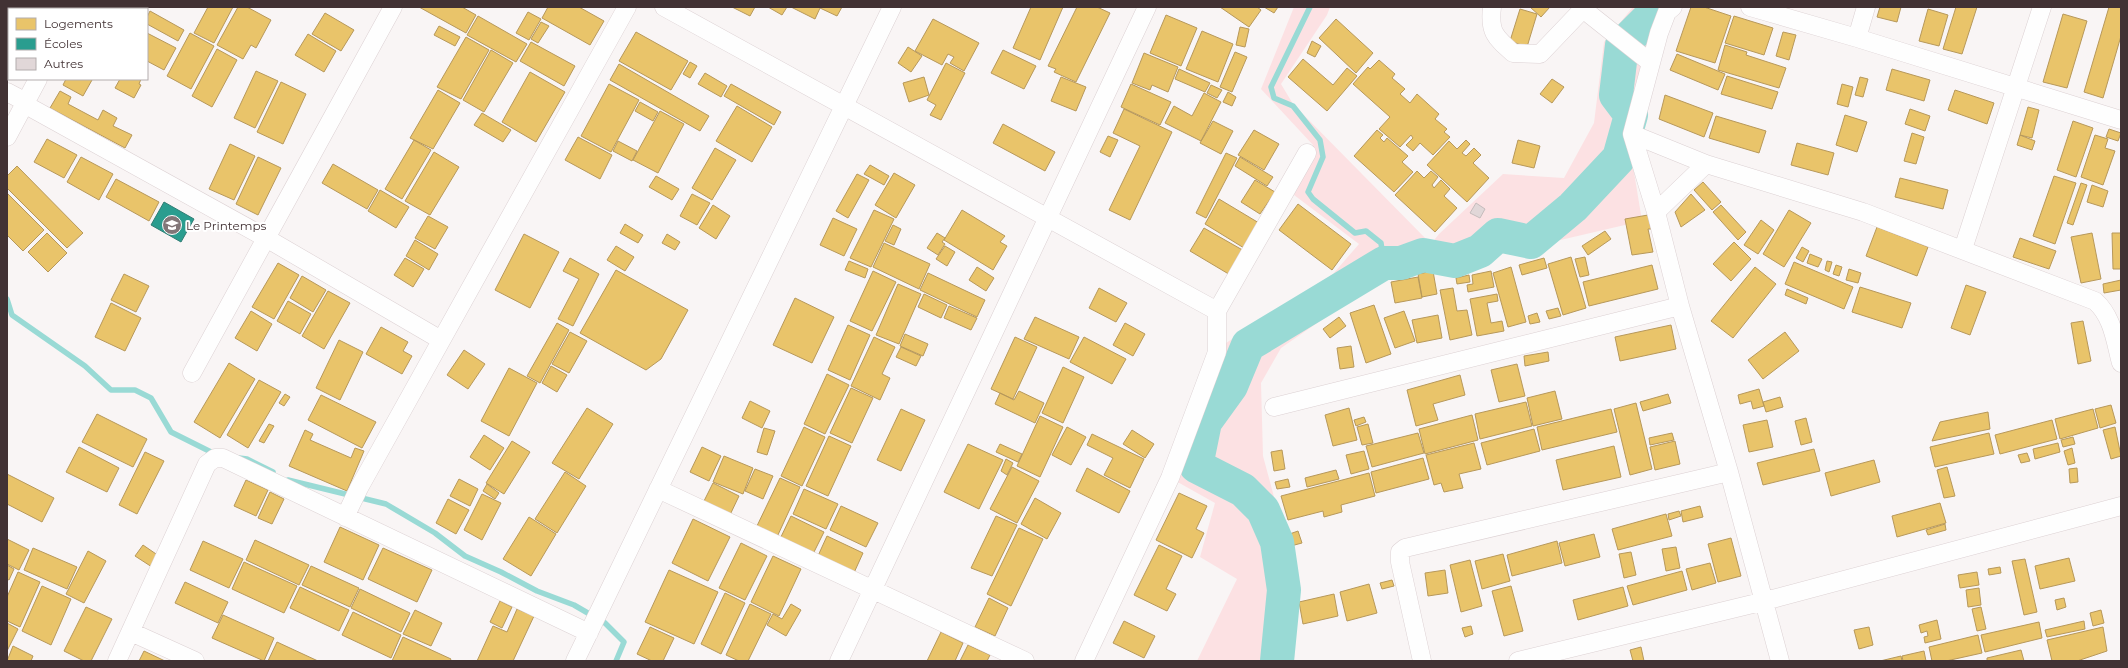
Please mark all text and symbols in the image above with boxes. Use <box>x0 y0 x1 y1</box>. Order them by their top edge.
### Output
legend <box>8 8 148 80</box>
text: Logements <box>44 16 113 31</box>
text: Écoles <box>44 36 83 51</box>
text: Autres <box>44 56 83 71</box>
school or university icon: Le Printemps <box>161 214 183 236</box>
place label: Le Printemps <box>186 218 267 233</box>

